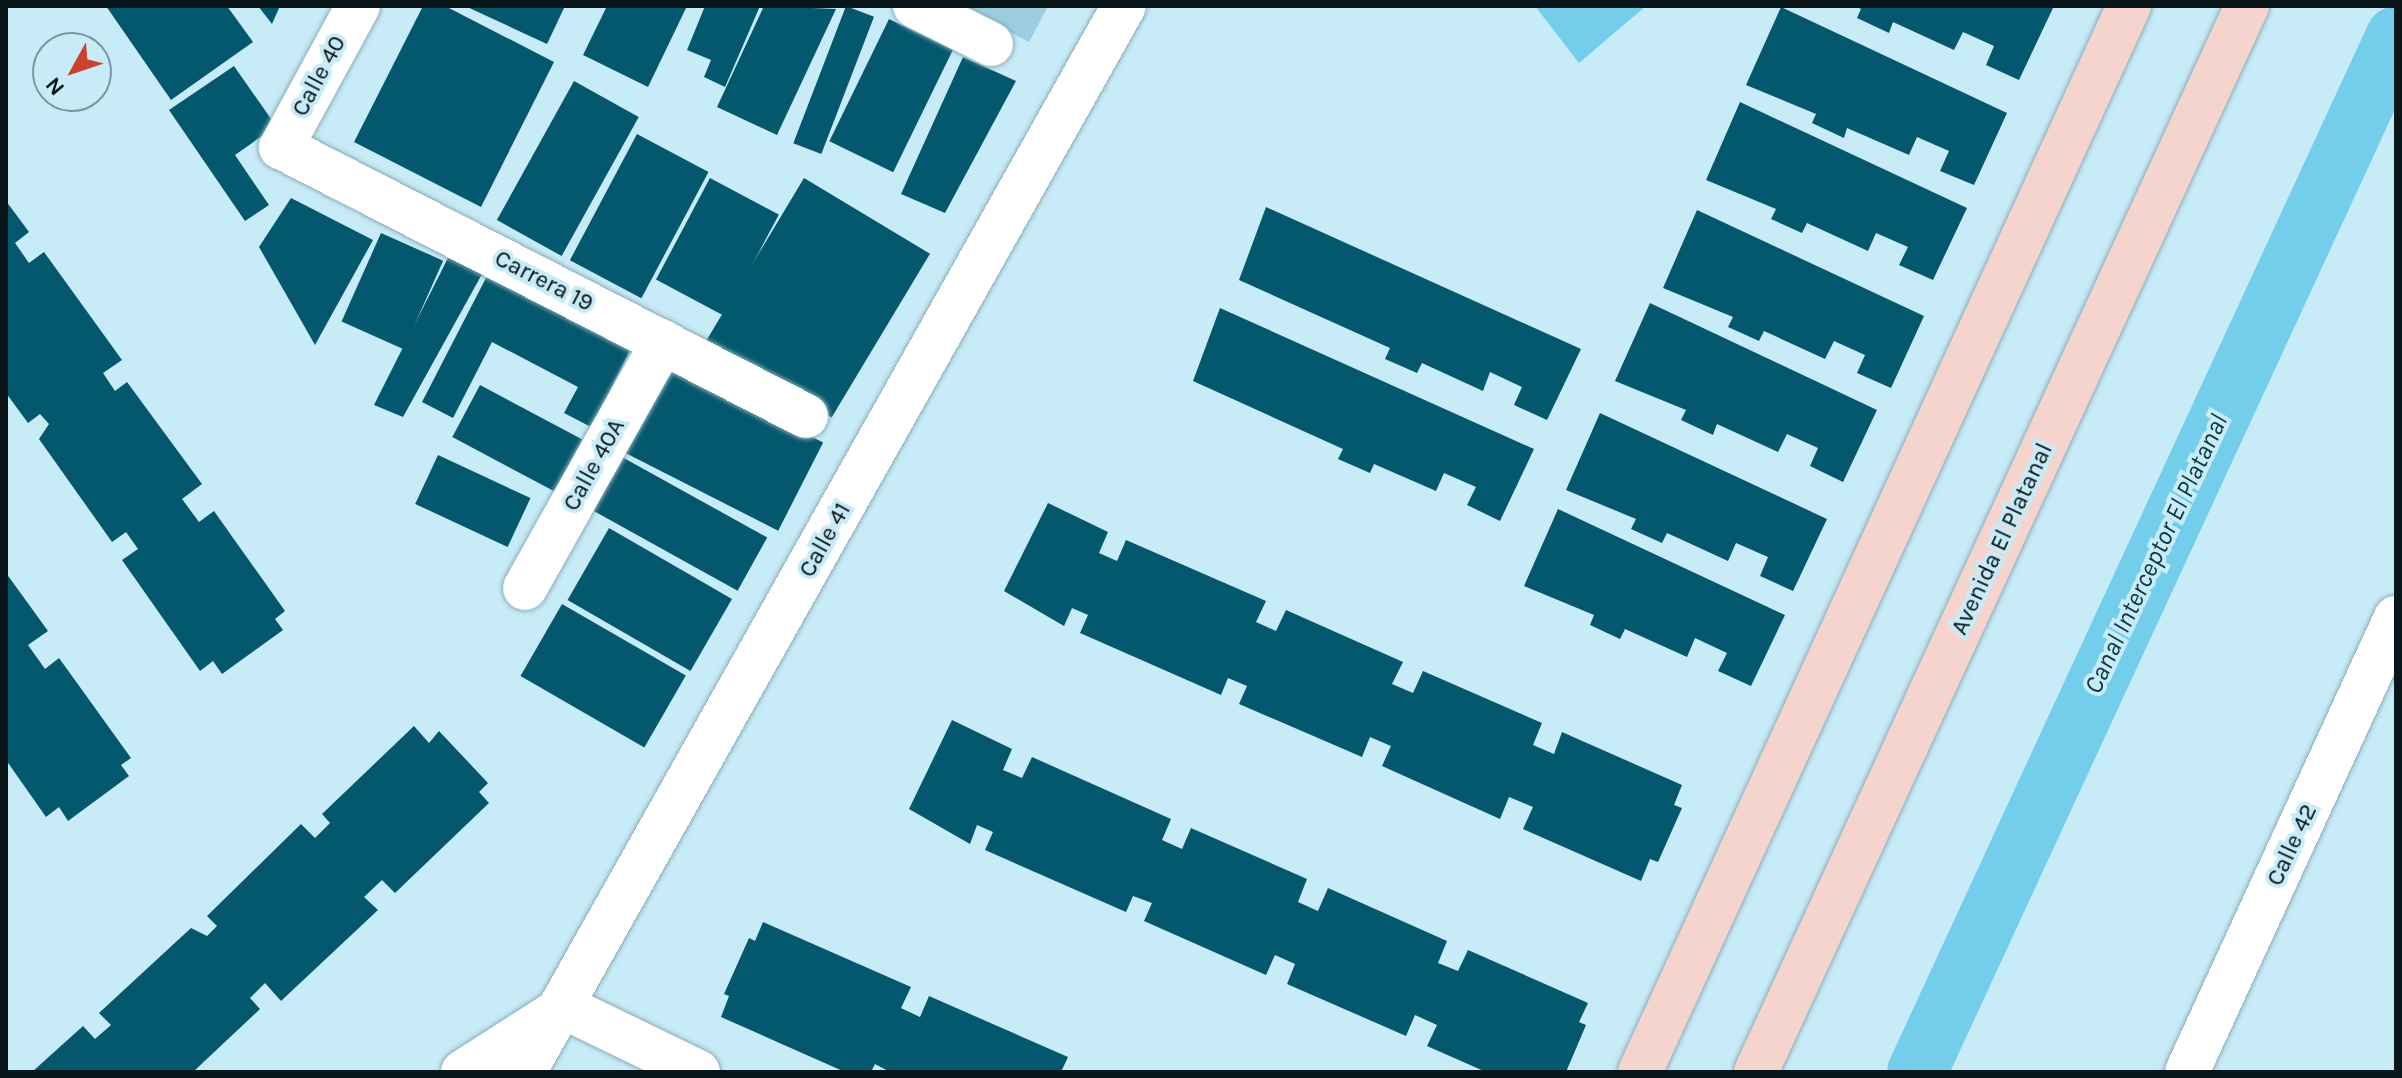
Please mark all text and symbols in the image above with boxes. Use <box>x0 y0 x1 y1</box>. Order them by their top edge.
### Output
street label: Calle 40 <box>286 31 352 121</box>
north arrow <box>32 32 112 112</box>
text: N <box>40 72 70 101</box>
street label: Carrera 19 <box>490 244 598 318</box>
water label: Canal Interceptor El Platanal <box>2077 409 2235 699</box>
street label: Calle 40A <box>557 414 631 516</box>
street label: Avenida El Platanal <box>1945 439 2059 639</box>
street label: Calle 41 <box>793 498 857 582</box>
street label: Calle 42 <box>2261 800 2323 890</box>

